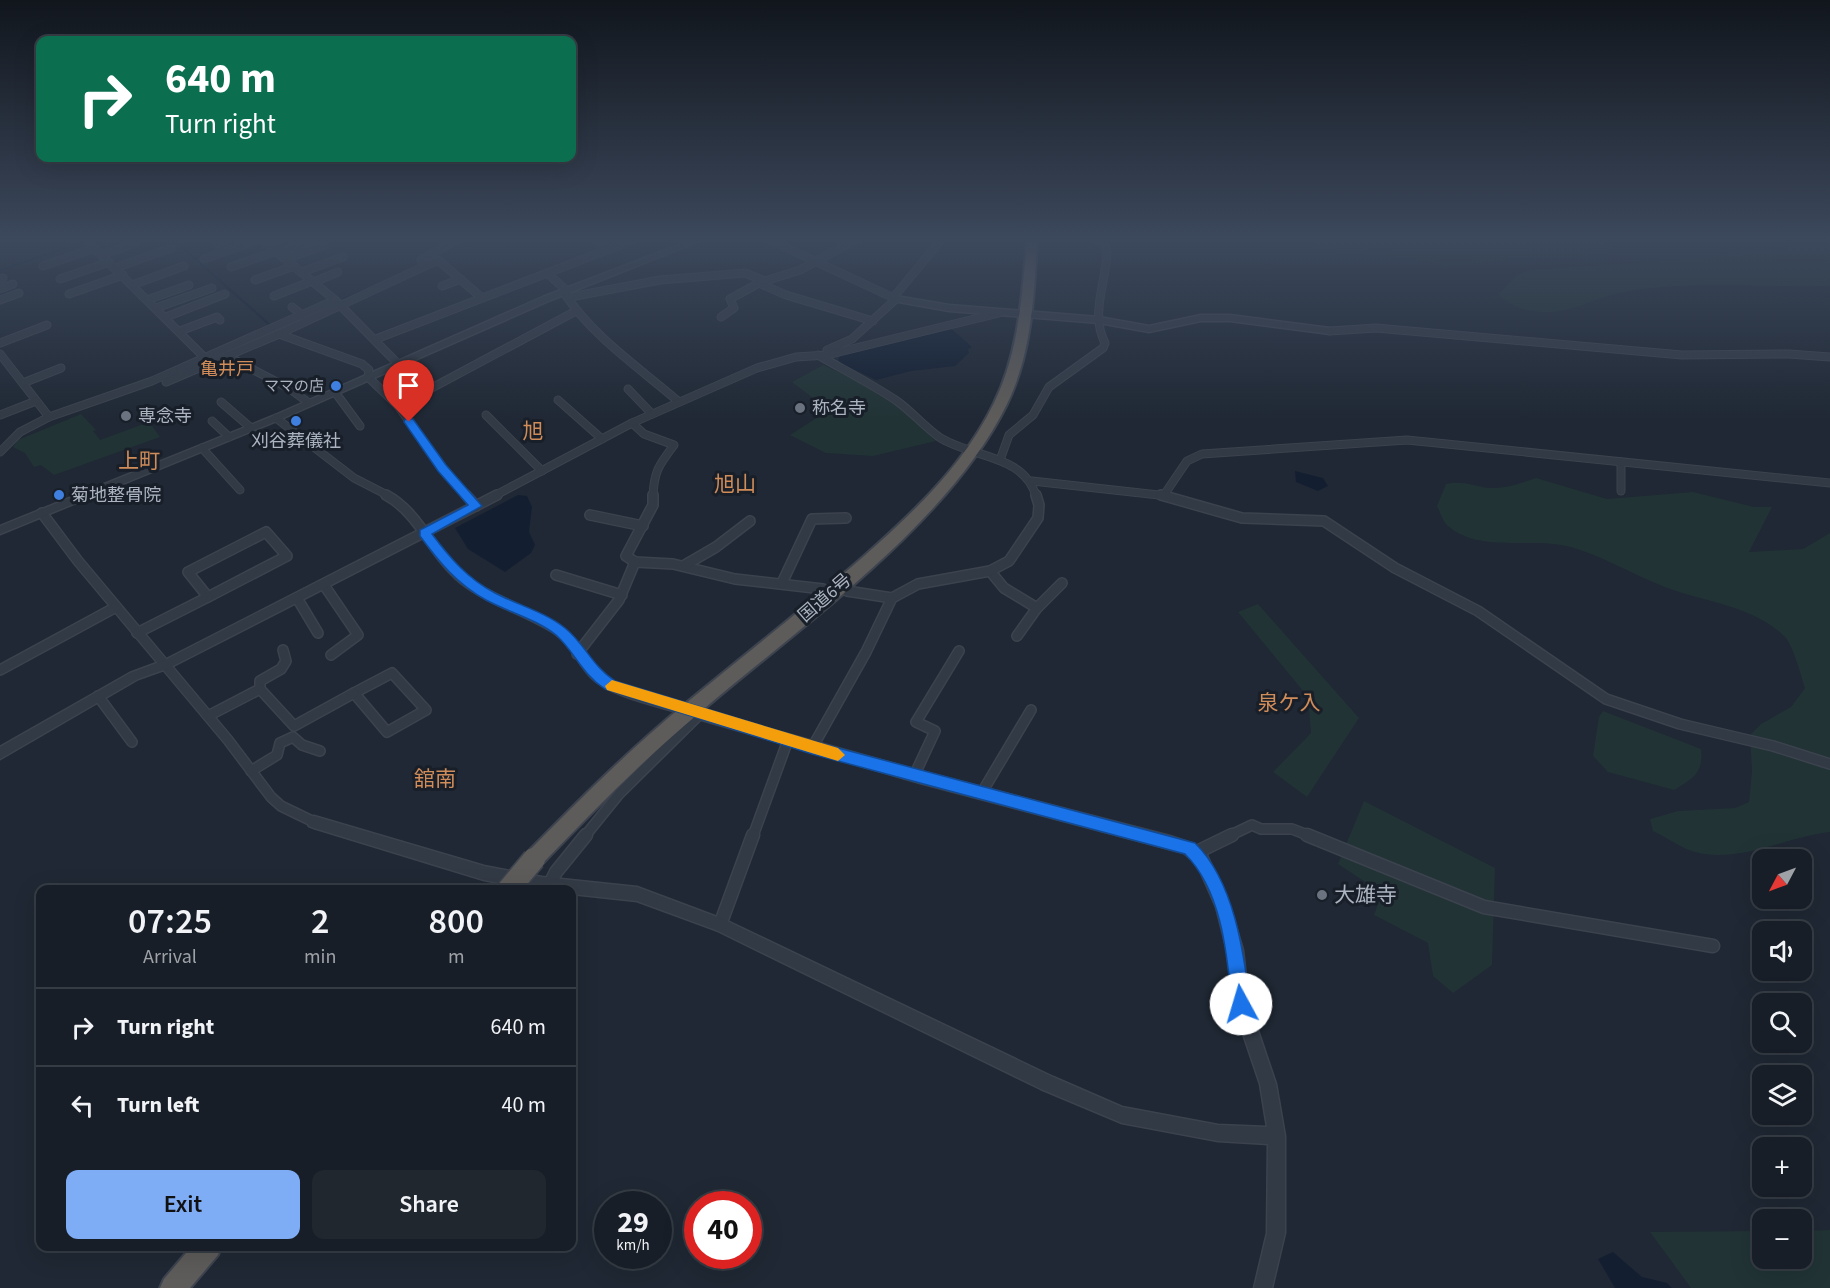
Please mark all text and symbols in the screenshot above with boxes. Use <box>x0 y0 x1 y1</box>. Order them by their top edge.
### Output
text: 640 m <box>165 49 276 109</box>
icon: right <box>66 60 144 138</box>
text: Turn right <box>165 105 276 144</box>
district label: 亀井戸 <box>200 357 254 382</box>
pin <box>383 360 434 422</box>
icon: arrive <box>392 369 425 402</box>
place label: ママの店 <box>264 376 324 397</box>
marker: ママの店 <box>329 379 343 393</box>
place label: 称名寺 <box>812 396 866 421</box>
marker: 称名寺 <box>793 401 807 415</box>
place label: 専念寺 <box>138 404 192 429</box>
marker: 専念寺 <box>119 409 133 423</box>
marker: 刈谷葬儀社 <box>289 414 303 428</box>
district label: 旭 <box>523 416 544 446</box>
place label: 刈谷葬儀社 <box>251 429 341 454</box>
district label: 上町 <box>118 446 160 476</box>
district label: 旭山 <box>714 469 756 499</box>
place label: 菊地整骨院 <box>71 483 161 508</box>
marker: 菊地整骨院 <box>52 488 66 502</box>
street label: 国道6号 <box>793 568 857 628</box>
district label: 泉ケ入 <box>1258 688 1321 718</box>
district label: 舘南 <box>414 764 456 794</box>
north arrow <box>1752 849 1812 909</box>
map controls <box>1752 849 1812 1269</box>
place label: 大雄寺 <box>1334 880 1397 910</box>
marker: 大雄寺 <box>1315 888 1329 902</box>
text: 07:25 <box>128 896 212 947</box>
text: 2 <box>311 896 329 947</box>
text: 800 <box>428 896 484 947</box>
button: sound <box>1752 921 1812 981</box>
text: Arrival <box>143 943 197 971</box>
text: min <box>304 943 336 971</box>
text: m <box>448 943 464 971</box>
position arrow <box>1209 972 1273 1036</box>
button: search <box>1752 993 1812 1053</box>
icon: right <box>66 1011 99 1044</box>
text: Turn right <box>117 1011 214 1043</box>
text: 640 m <box>491 1011 546 1043</box>
button: layers <box>1752 1065 1812 1125</box>
icon: left <box>66 1089 99 1122</box>
text: Turn left <box>117 1089 199 1121</box>
text: 40 m <box>501 1089 546 1121</box>
button: + <box>1752 1137 1812 1197</box>
button: Exit <box>66 1170 300 1239</box>
button: Share <box>312 1170 546 1239</box>
speed limit sign: 40 <box>684 1191 762 1269</box>
text: 29 <box>617 1201 649 1244</box>
button: − <box>1752 1209 1812 1269</box>
text: km/h <box>616 1235 650 1256</box>

